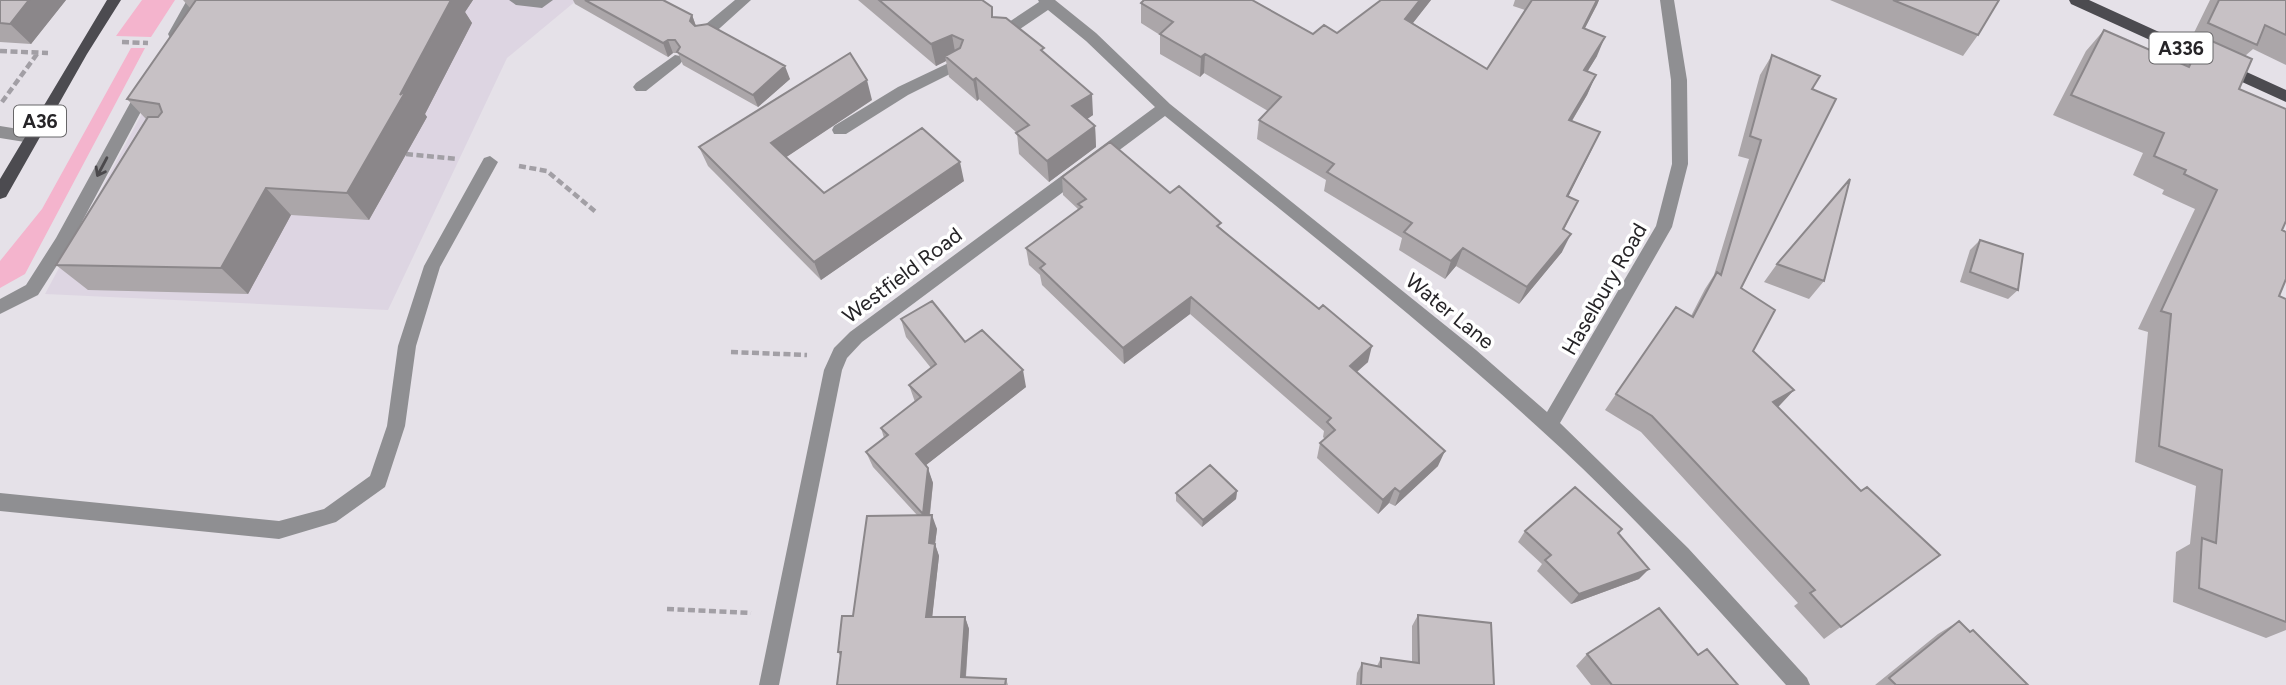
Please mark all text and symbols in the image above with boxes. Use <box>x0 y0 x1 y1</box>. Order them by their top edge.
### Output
road number: A336 <box>2150 32 2212 64</box>
road number: A36 <box>14 105 66 136</box>
one-way arrow <box>95 157 109 177</box>
street label: Haselbury Road <box>1556 219 1652 359</box>
street label: Westfield Road <box>837 222 967 328</box>
street label: Water Lane <box>1401 268 1499 354</box>

